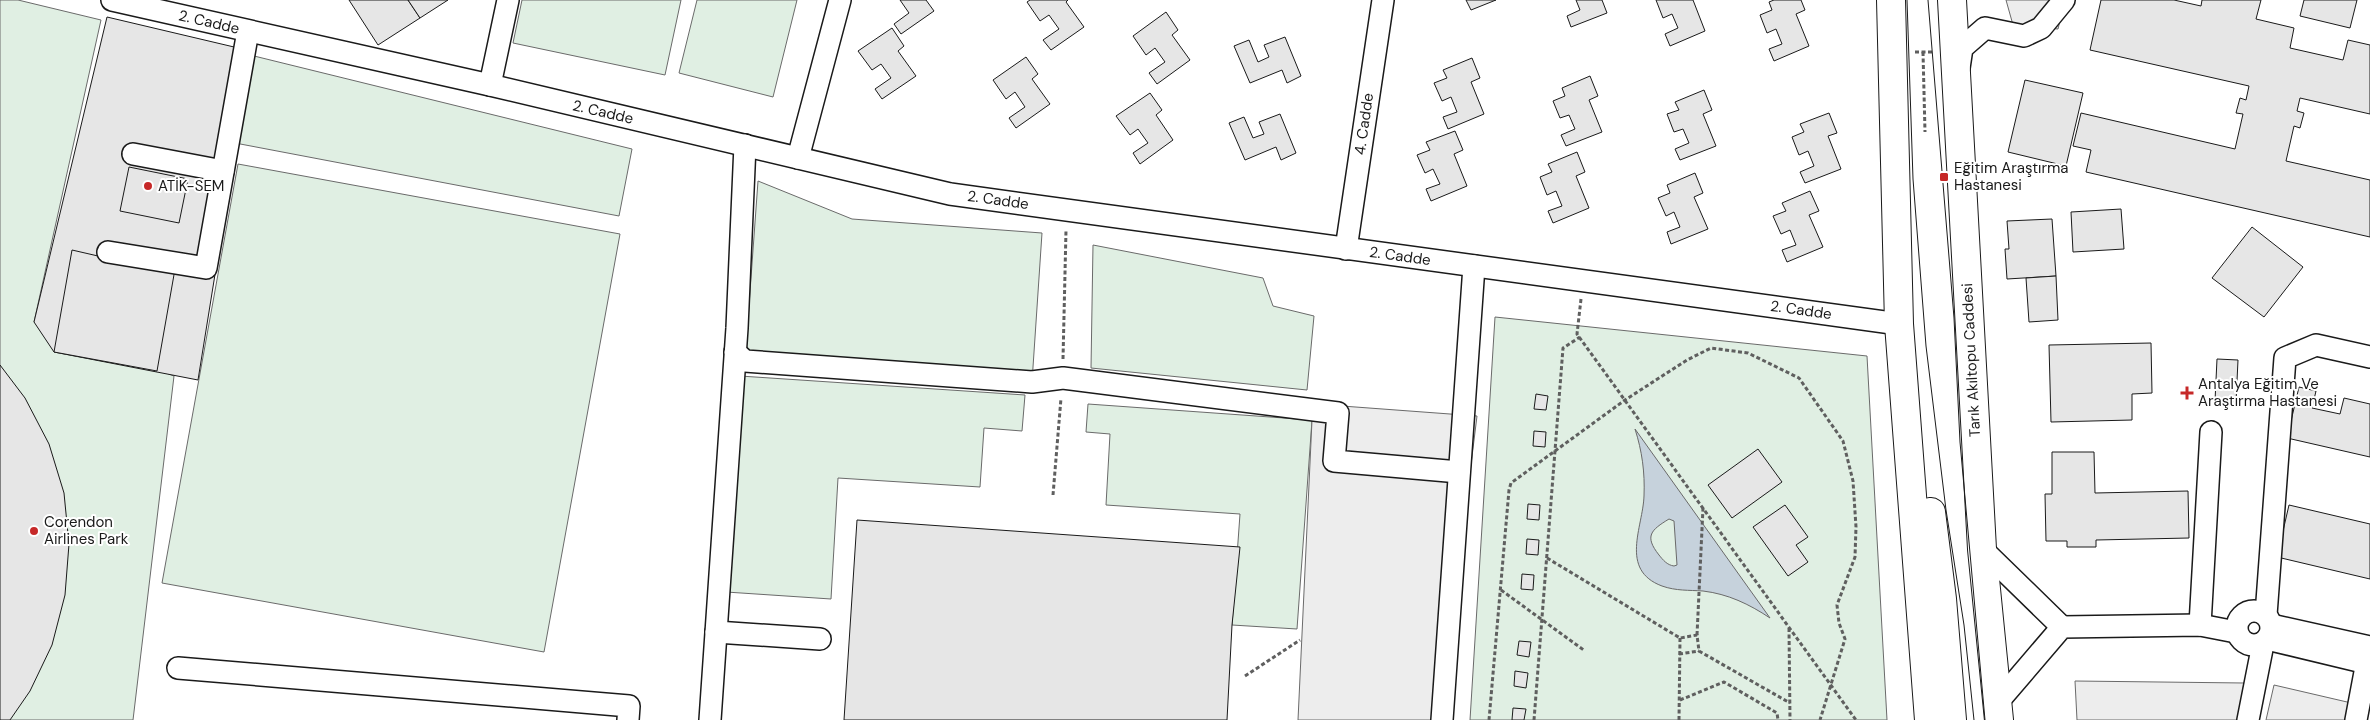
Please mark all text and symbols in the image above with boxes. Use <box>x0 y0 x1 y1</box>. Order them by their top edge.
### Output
street label: 2. Cadde <box>177 5 241 39</box>
street label: 4. Cadde <box>1350 92 1378 156</box>
street label: 2. Cadde <box>571 95 635 129</box>
place label: Eğitim Araştırma Hastanesi <box>1954 158 2068 195</box>
marker: Eğitim Araştırma Hastanesi <box>1938 171 1950 183</box>
place label: ATİK-SEM <box>158 176 224 196</box>
marker: ATİK-SEM <box>142 180 154 192</box>
street label: 2. Cadde <box>966 186 1030 214</box>
street label: 2. Cadde <box>1368 242 1432 270</box>
street label: Tarık Akıltopu Caddesi <box>1957 283 1985 437</box>
street label: 2. Cadde <box>1769 296 1833 324</box>
place label: Antalya Eğitim Ve Araştırma Hastanesi <box>2198 374 2337 411</box>
marker: Antalya Eğitim Ve Araştırma Hastanesi <box>2180 386 2194 400</box>
place label: Corendon Airlines Park <box>44 512 129 549</box>
marker: Corendon Airlines Park <box>28 525 40 537</box>

